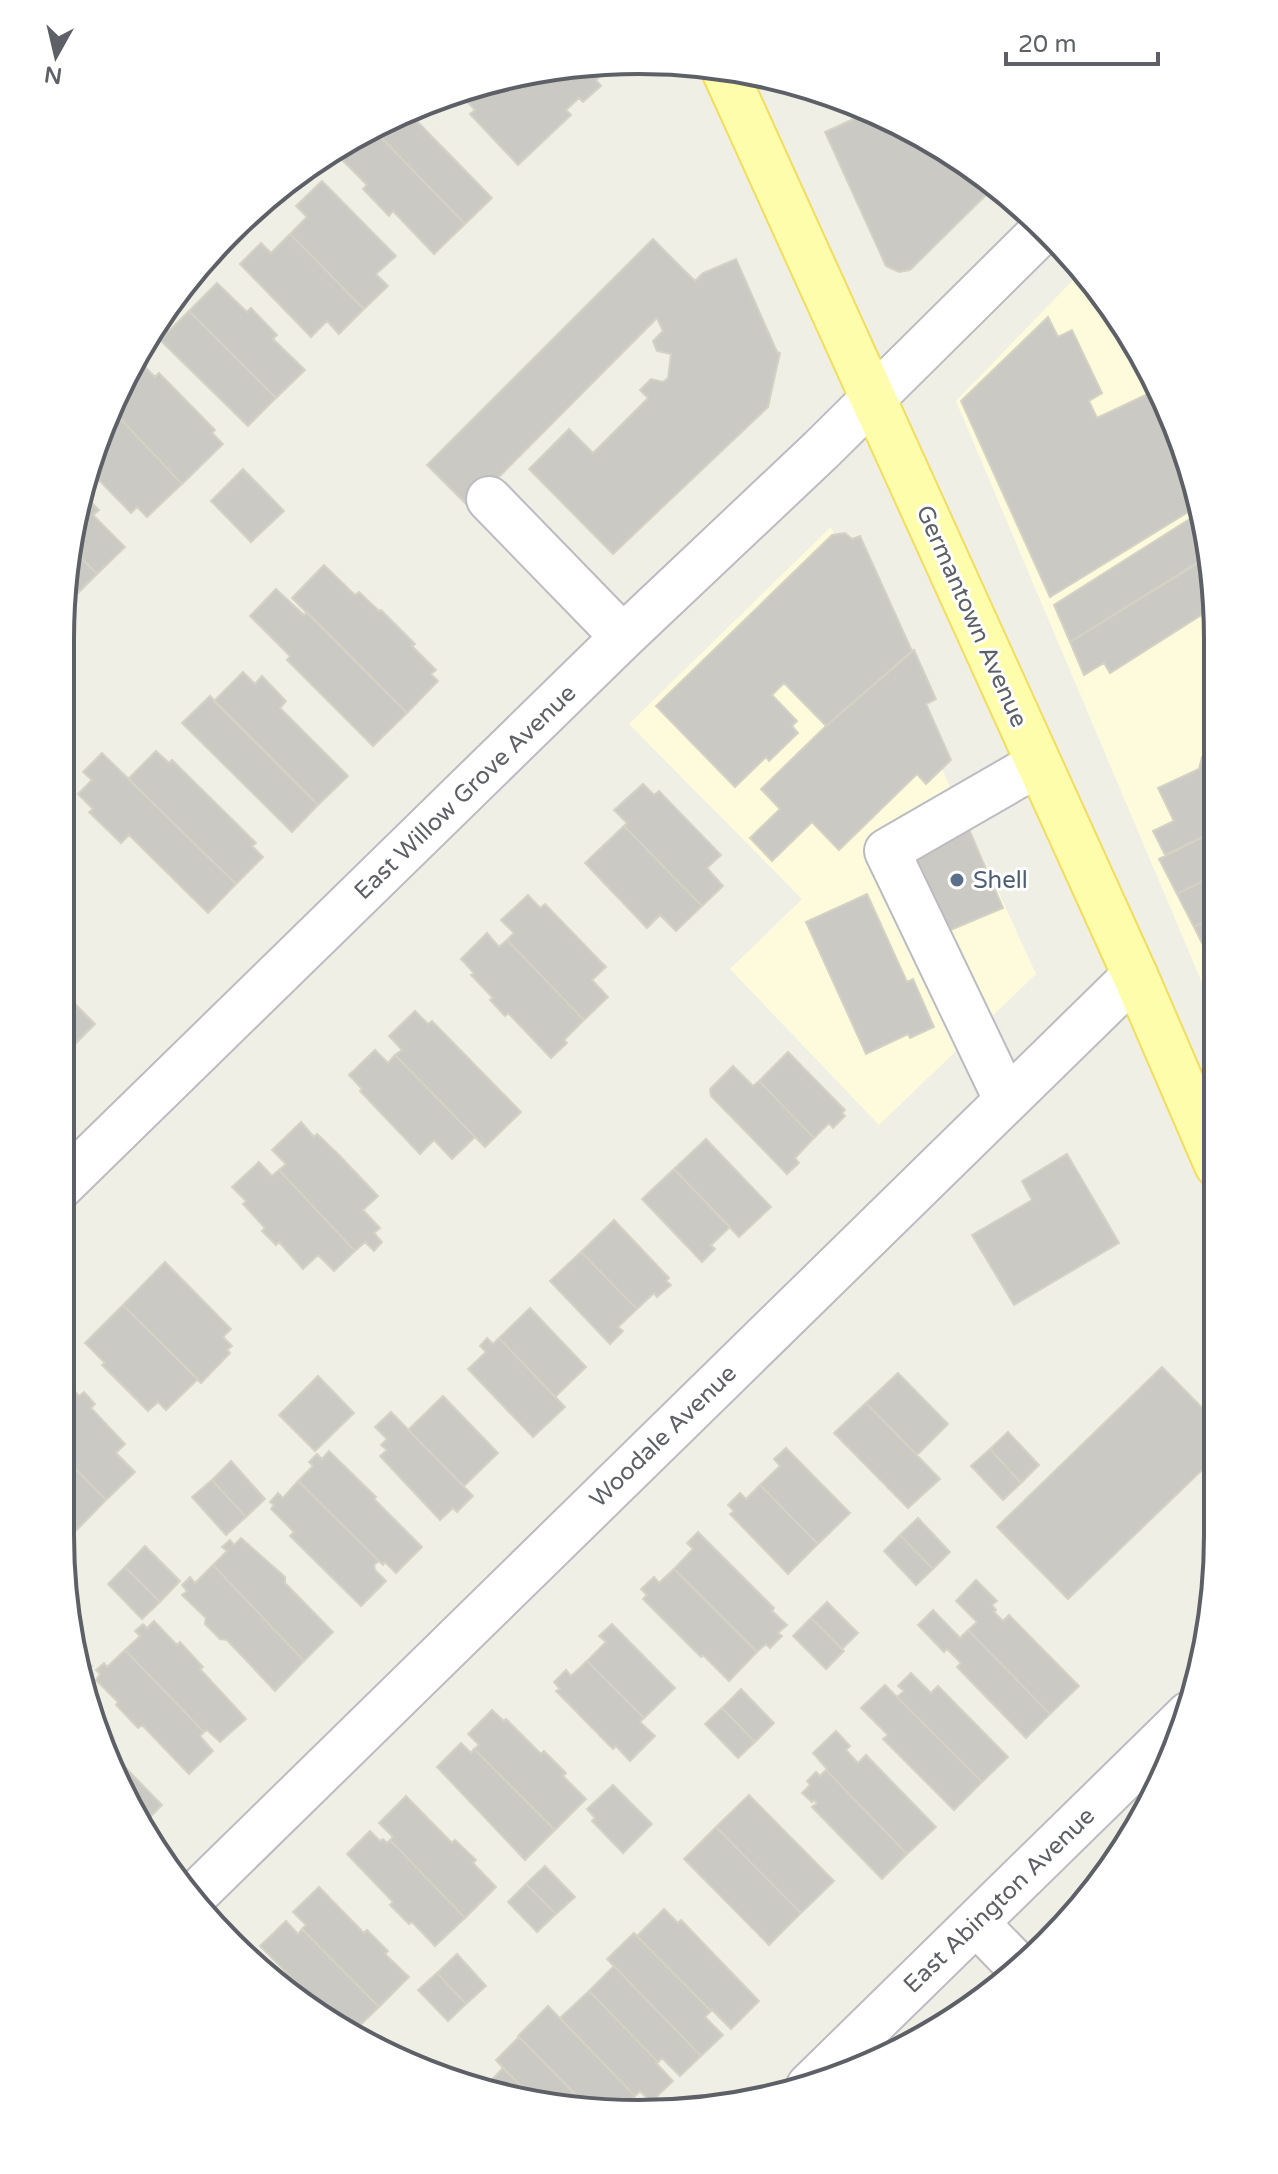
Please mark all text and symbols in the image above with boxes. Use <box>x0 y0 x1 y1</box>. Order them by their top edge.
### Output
north arrow <box>16 16 96 96</box>
scale bar <box>1006 16 1158 66</box>
text: 20 m <box>1018 30 1076 59</box>
text: N <box>43 61 64 89</box>
street label: Germantown Avenue <box>909 501 1034 732</box>
street label: East Willow Grove Avenue <box>349 679 582 906</box>
place label: Shell <box>973 866 1028 895</box>
marker: Shell <box>948 871 966 889</box>
street label: Woodale Avenue <box>584 1359 743 1514</box>
street label: East Abington Avenue <box>898 1802 1101 1999</box>

